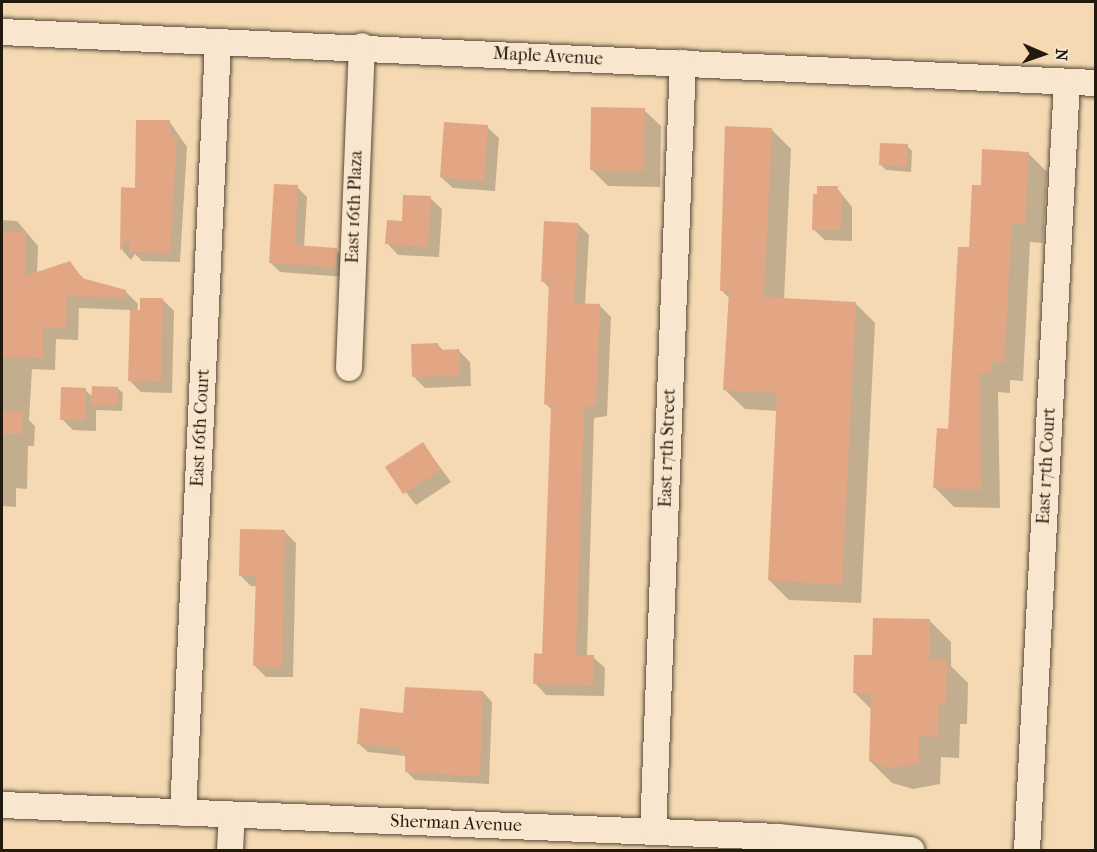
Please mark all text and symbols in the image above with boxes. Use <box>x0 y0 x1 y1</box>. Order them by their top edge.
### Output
north arrow <box>1013 24 1073 84</box>
street label: Maple Avenue <box>492 43 604 71</box>
text: N <box>1052 48 1071 61</box>
street label: East 16th Plaza <box>342 150 368 264</box>
street label: East 16th Court <box>187 368 215 488</box>
street label: East 17th Street <box>655 388 681 508</box>
street label: East 17th Court <box>1033 407 1061 525</box>
street label: Sherman Avenue <box>390 811 522 837</box>

